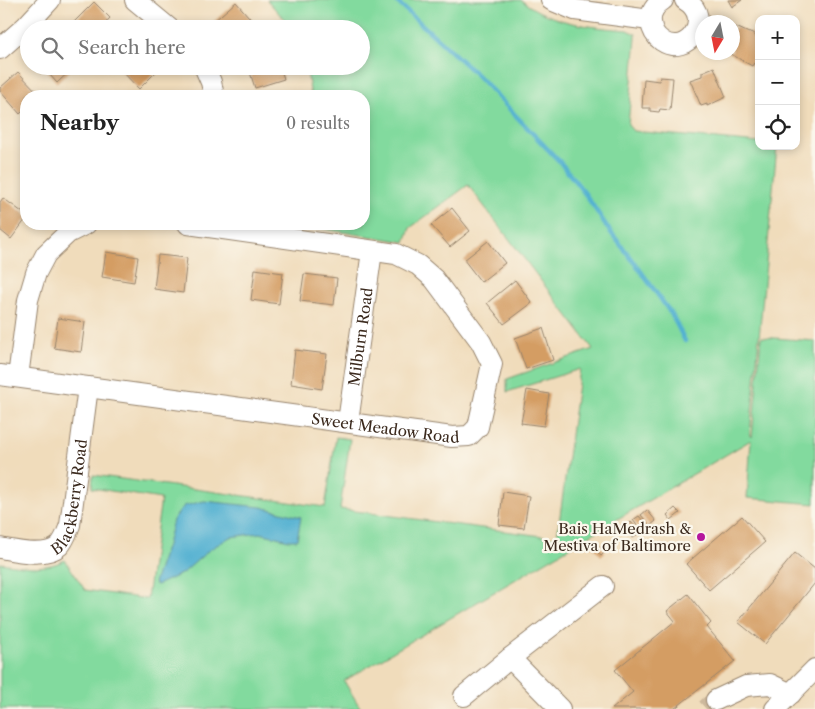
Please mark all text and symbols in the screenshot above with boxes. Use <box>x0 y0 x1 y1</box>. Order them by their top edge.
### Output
north arrow <box>695 15 740 60</box>
map controls <box>755 15 800 150</box>
button: + <box>755 15 800 60</box>
search box <box>20 20 370 75</box>
icon: search <box>38 34 66 62</box>
text: Search here <box>78 36 186 59</box>
button: − <box>755 60 800 105</box>
button: locate <box>755 105 800 150</box>
text: Nearby <box>40 110 119 135</box>
text: 0 results <box>286 113 350 133</box>
street label: Milburn Road <box>344 286 376 387</box>
street label: Sweet Meadow Road <box>310 408 460 447</box>
street label: Blackberry Road <box>47 438 91 559</box>
place label: Bais HaMedrash & Mestiva of Baltimore <box>543 519 691 555</box>
marker: Bais HaMedrash & Mestiva of Baltimore <box>695 531 707 543</box>

